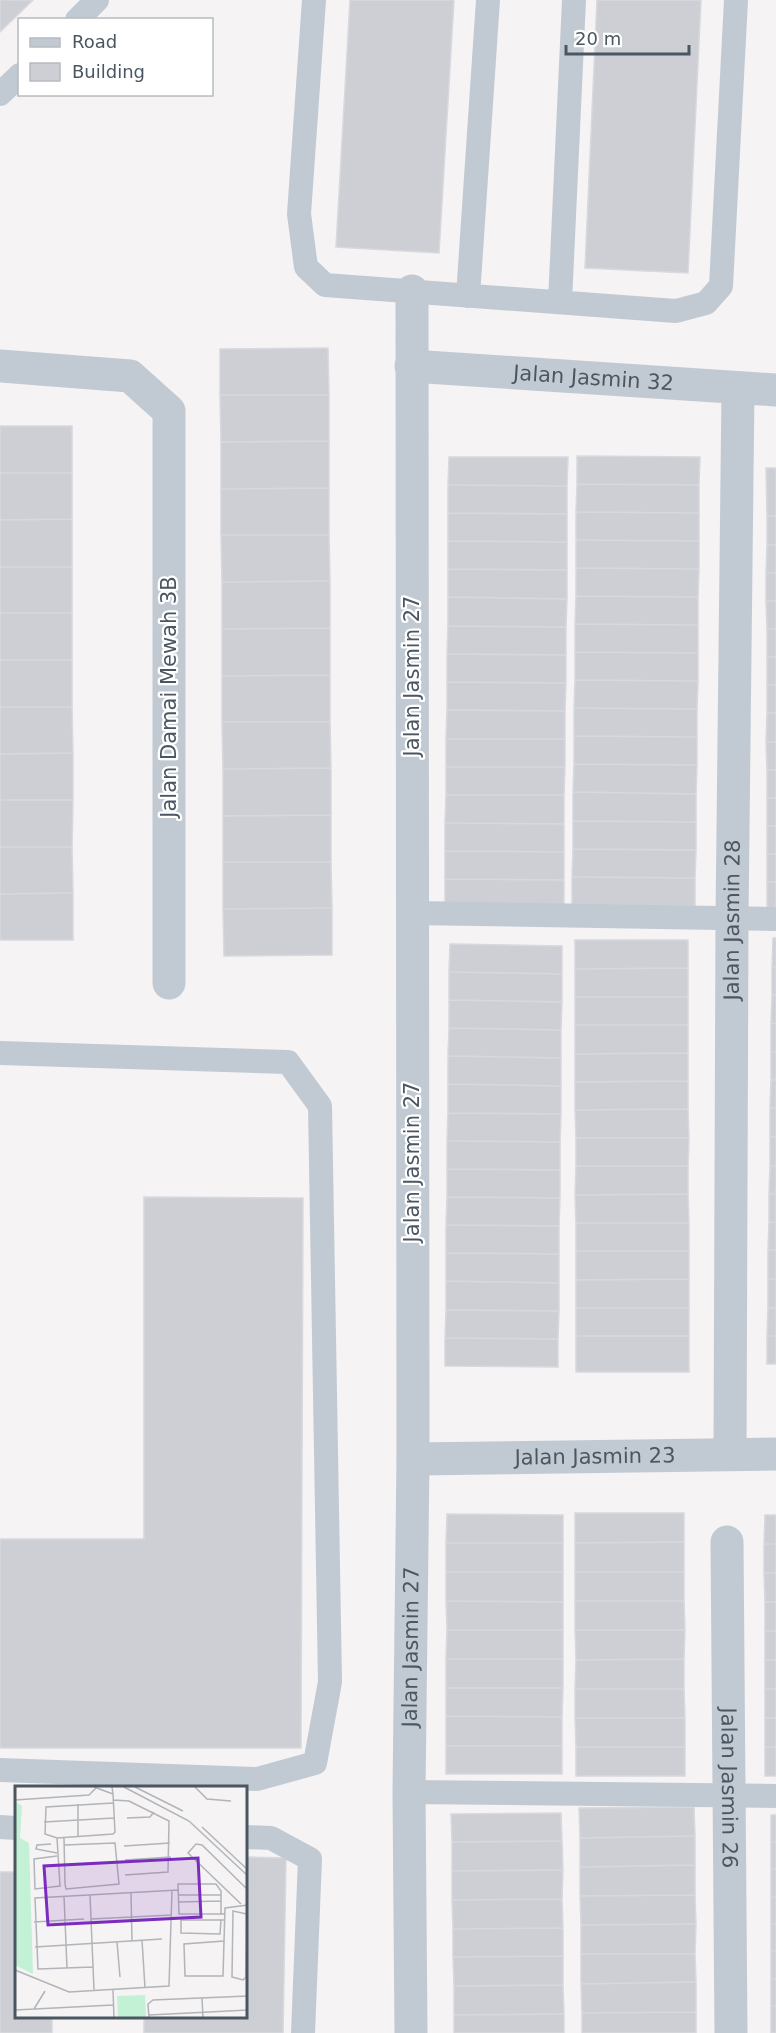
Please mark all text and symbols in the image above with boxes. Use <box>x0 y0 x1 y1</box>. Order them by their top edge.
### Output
legend <box>18 18 213 96</box>
scale bar <box>566 18 689 56</box>
text: 20 m <box>575 28 621 49</box>
text: Road <box>72 31 117 52</box>
text: Building <box>72 61 145 82</box>
street label: Jalan Jasmin 32 <box>511 361 675 395</box>
street label: Jalan Damai Mewah 3B <box>157 576 181 820</box>
street label: Jalan Jasmin 27 <box>400 596 424 758</box>
street label: Jalan Jasmin 28 <box>720 839 745 1002</box>
street label: Jalan Jasmin 27 <box>400 1082 424 1244</box>
street label: Jalan Jasmin 23 <box>512 1443 676 1470</box>
street label: Jalan Jasmin 27 <box>398 1566 424 1730</box>
street label: Jalan Jasmin 26 <box>716 1705 742 1869</box>
inset map <box>15 1786 248 2018</box>

